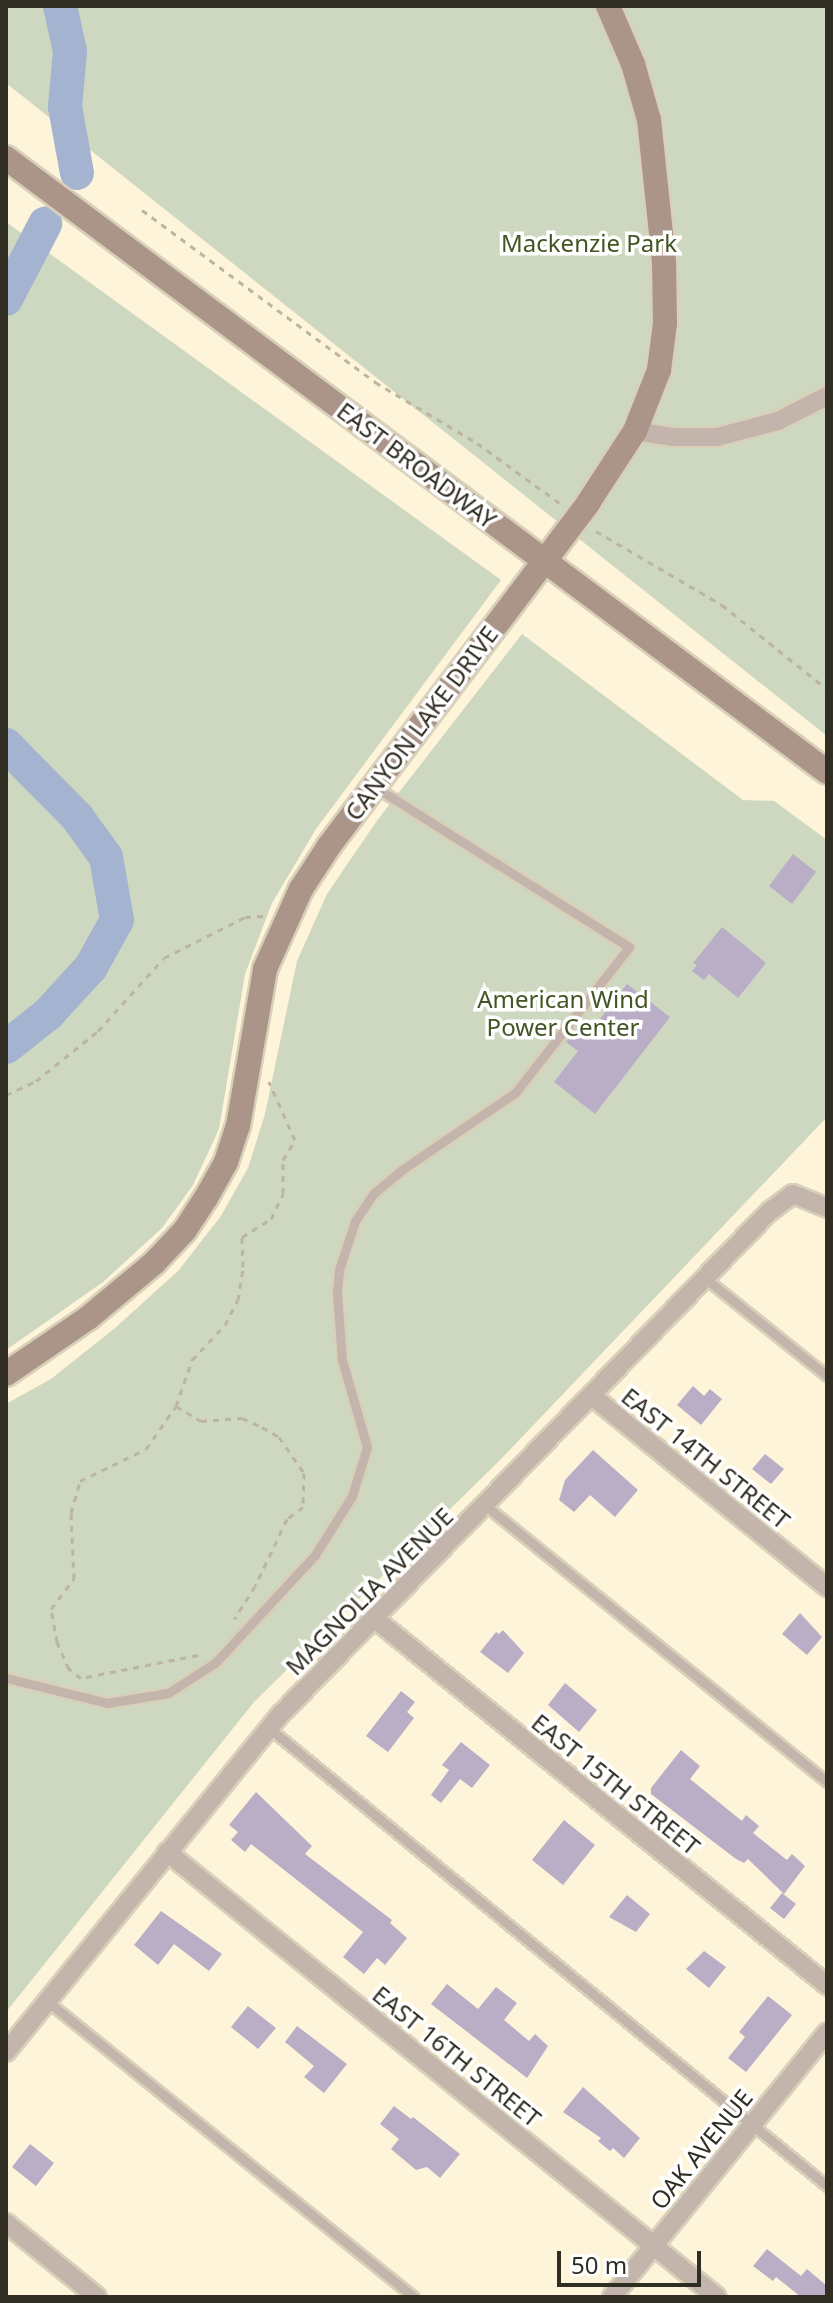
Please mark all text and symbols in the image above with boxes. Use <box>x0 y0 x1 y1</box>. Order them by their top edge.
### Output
park label: Mackenzie Park <box>501 229 677 257</box>
street label: EAST BROADWAY <box>332 396 502 534</box>
street label: CANYON LAKE DRIVE <box>339 620 503 826</box>
park label: American Wind Power Center <box>477 985 649 1041</box>
street label: EAST 14TH STREET <box>616 1381 796 1535</box>
street label: MAGNOLIA AVENUE <box>279 1501 459 1681</box>
street label: EAST 15TH STREET <box>526 1707 706 1861</box>
street label: EAST 16TH STREET <box>367 1979 547 2133</box>
street label: OAK AVENUE <box>644 2083 758 2215</box>
scale bar <box>561 2235 705 2285</box>
text: 50 m <box>571 2248 627 2281</box>

